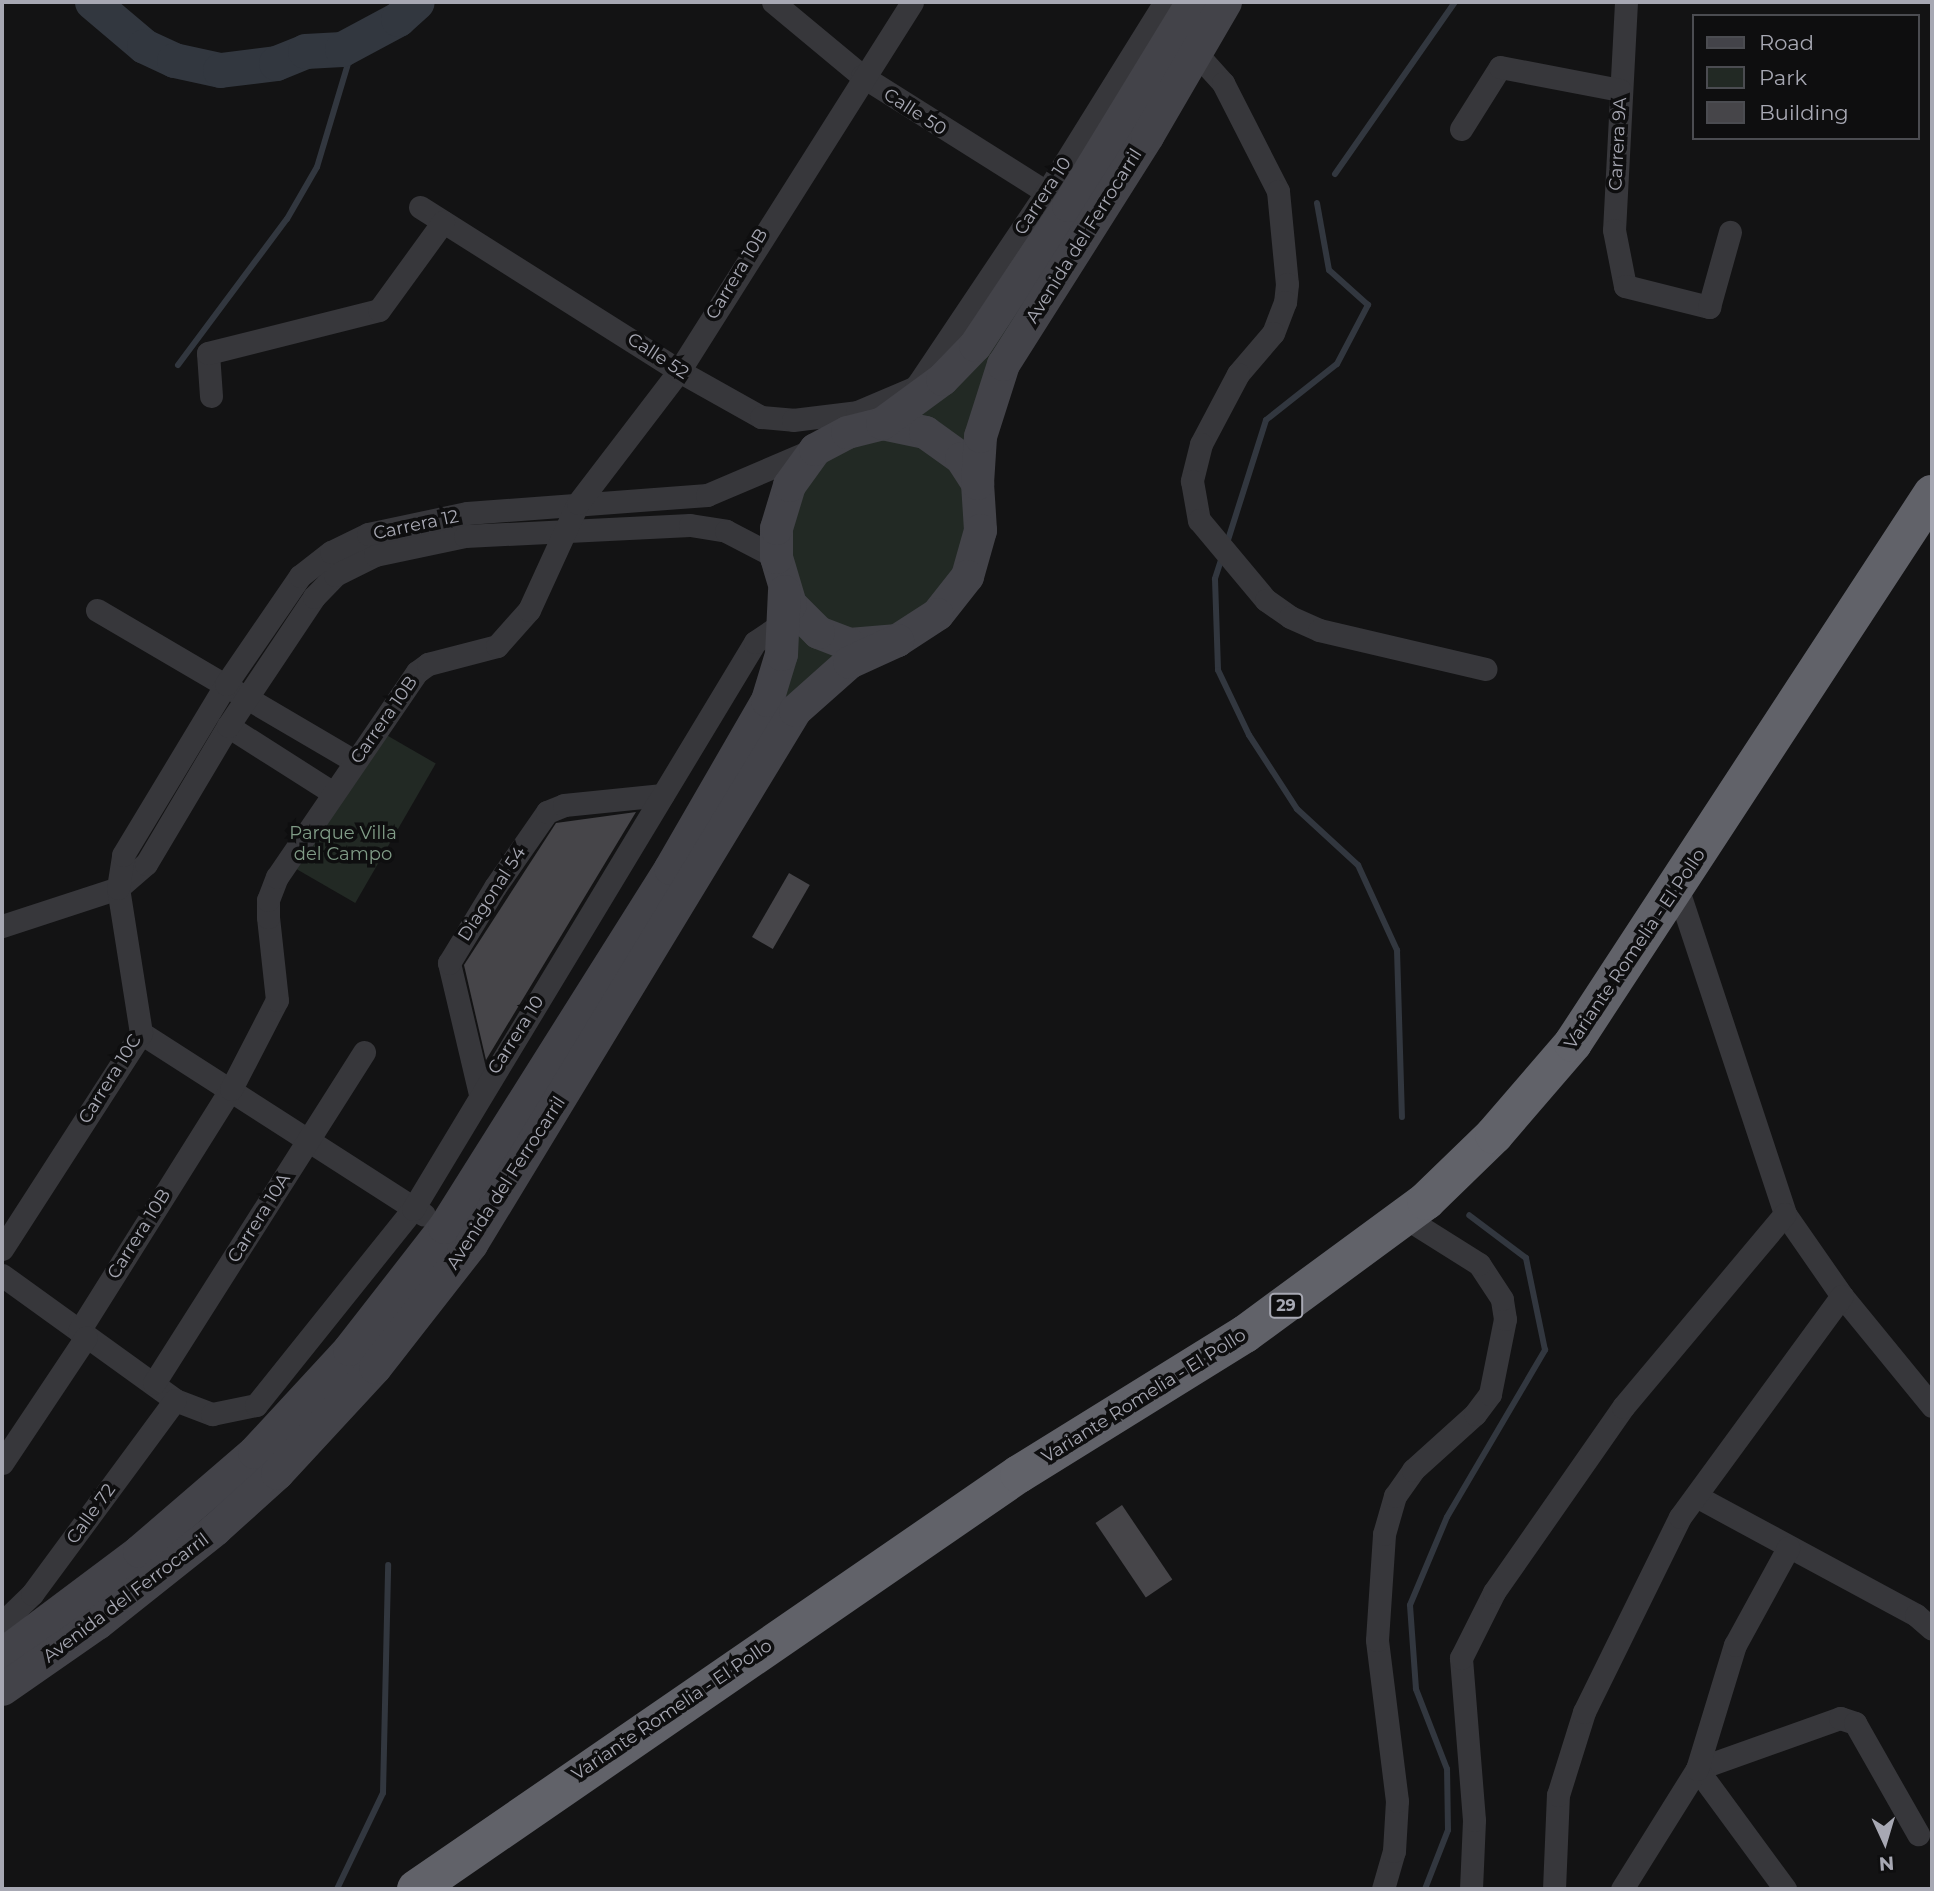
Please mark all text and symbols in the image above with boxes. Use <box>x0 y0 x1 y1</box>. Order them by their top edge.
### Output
legend <box>1692 14 1920 140</box>
text: Road <box>1759 30 1814 55</box>
text: Park <box>1759 65 1807 90</box>
street label: Calle 50 <box>880 84 950 140</box>
street label: Carrera 9A <box>1605 97 1631 191</box>
text: Building <box>1759 100 1849 125</box>
street label: Avenida del Ferrocarril <box>1021 145 1147 327</box>
street label: Carrera 10 <box>1010 153 1076 239</box>
street label: Carrera 10B <box>701 225 773 323</box>
street label: Calle 52 <box>623 328 693 384</box>
street label: Carrera 12 <box>371 505 461 545</box>
street label: Carrera 10B <box>346 672 422 768</box>
park label: Parque Villa del Campo <box>289 823 397 866</box>
street label: Diagonal 54 <box>453 843 531 945</box>
street label: Variante Romelia - El Pollo <box>1560 845 1710 1053</box>
street label: Carrera 10 <box>483 992 549 1078</box>
street label: Carrera 10C <box>74 1030 146 1128</box>
street label: Avenida del Ferrocarril <box>442 1092 570 1274</box>
street label: Carrera 10A <box>223 1169 295 1267</box>
street label: Carrera 10B <box>103 1185 175 1283</box>
road number: 29 <box>1268 1294 1304 1318</box>
street label: Variante Romelia - El Pollo <box>1038 1324 1250 1468</box>
street label: Calle 72 <box>62 1480 120 1548</box>
street label: Avenida del Ferrocarril <box>39 1529 213 1667</box>
street label: Variante Romelia - El Pollo <box>568 1635 776 1785</box>
north arrow <box>1850 1807 1920 1877</box>
text: N <box>1878 1851 1895 1875</box>

